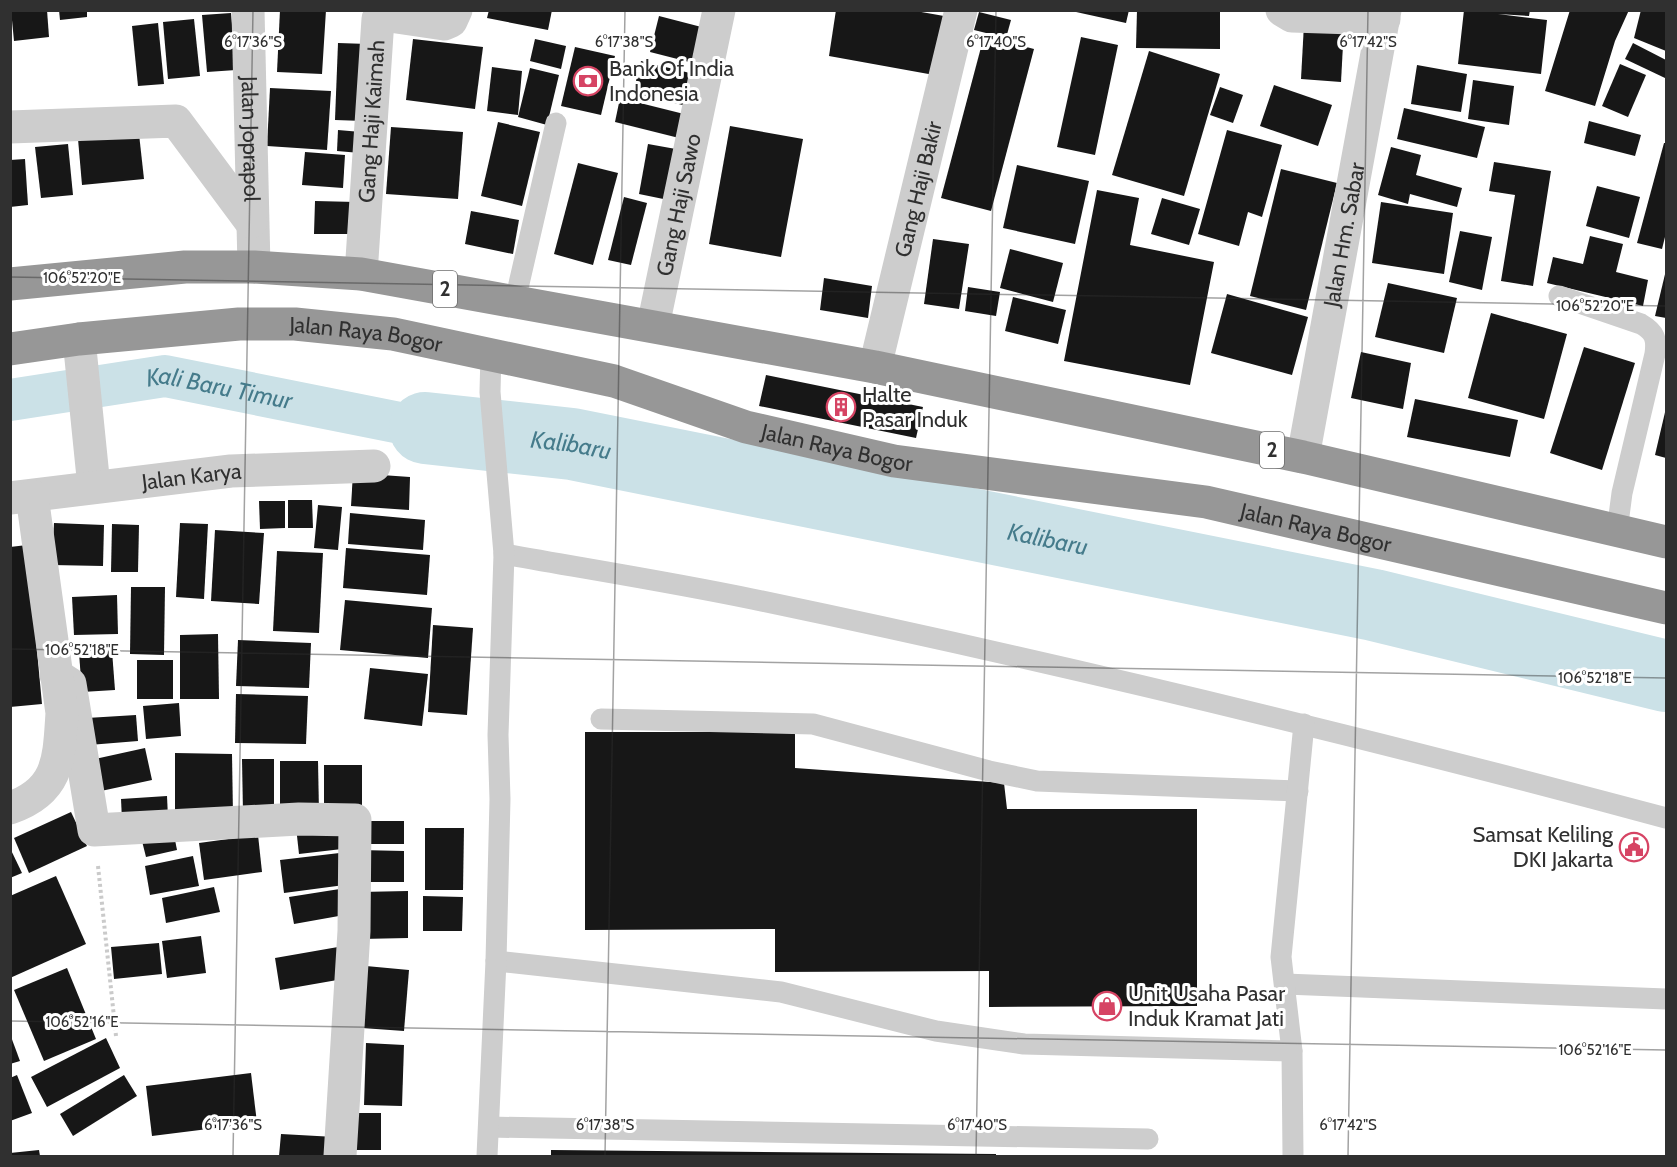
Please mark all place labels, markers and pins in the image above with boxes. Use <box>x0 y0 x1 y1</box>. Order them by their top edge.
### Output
place label: Bank Of India Indonesia <box>609 55 734 107</box>
bank icon: Bank Of India Indonesia <box>572 65 604 97</box>
place label: Halte Pasar Induk <box>862 381 968 433</box>
building icon: Halte Pasar Induk <box>825 391 857 423</box>
place label: Samsat Keliling DKI Jakarta <box>1473 821 1614 873</box>
public building icon: Samsat Keliling DKI Jakarta <box>1618 831 1650 863</box>
place label: Unit Usaha Pasar Induk Kramat Jati <box>1128 980 1285 1032</box>
shop icon: Unit Usaha Pasar Induk Kramat Jati <box>1091 990 1123 1022</box>

